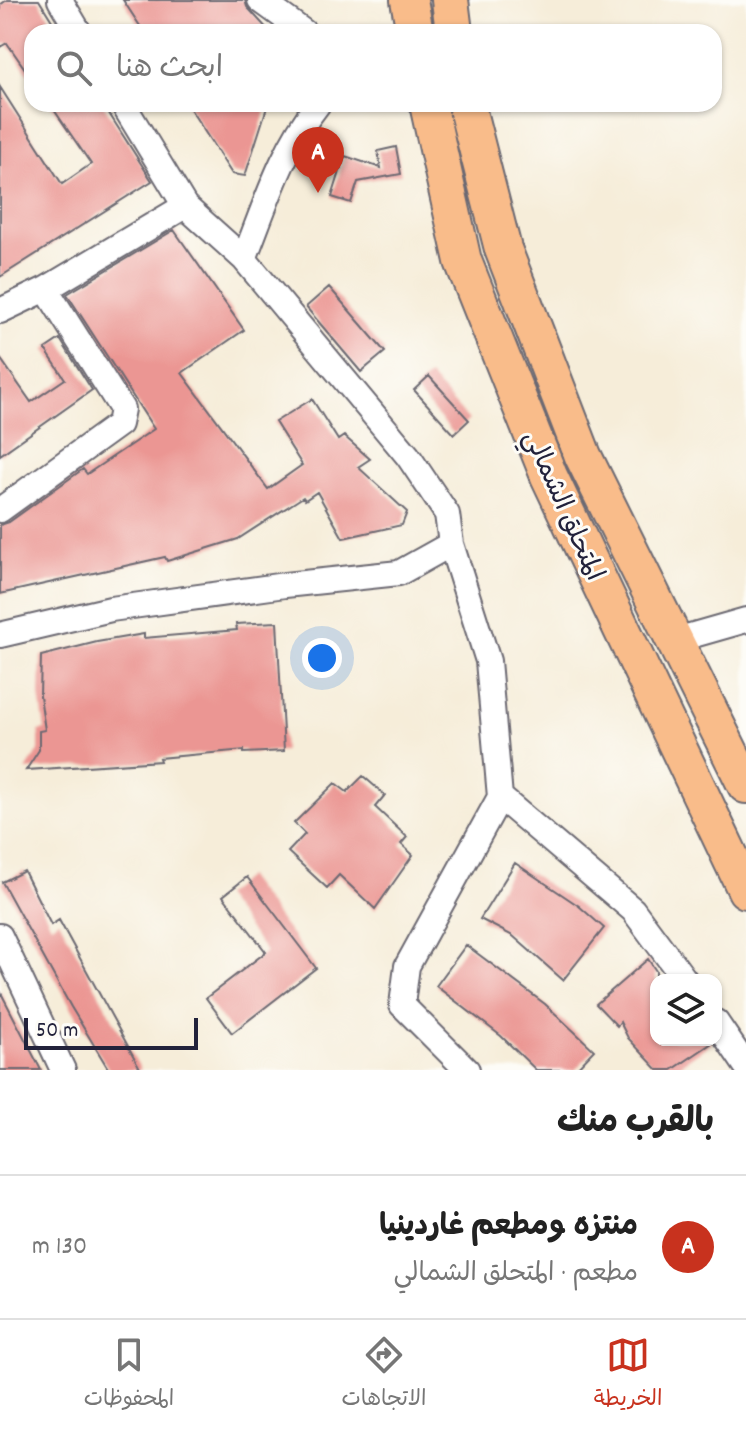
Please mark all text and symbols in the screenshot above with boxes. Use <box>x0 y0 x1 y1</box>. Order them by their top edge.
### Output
search box <box>24 24 722 112</box>
icon: search <box>52 46 96 90</box>
text: ابحث هنا <box>116 49 223 92</box>
pin: A <box>292 127 344 193</box>
street label: المتحلق الشمالي <box>511 425 611 588</box>
your location <box>302 638 342 678</box>
map controls <box>650 974 722 1046</box>
button: layers <box>650 974 722 1046</box>
scale bar <box>24 1014 198 1050</box>
text: 50 m <box>36 1016 78 1047</box>
text: بالقرب منك <box>557 1100 714 1149</box>
text: منتزه ومطعم غاردينيا <box>379 1207 638 1250</box>
text: 130 m <box>32 1229 87 1266</box>
text: A <box>681 1229 695 1266</box>
text: مطعم · المتحلق الشمالي <box>393 1256 638 1293</box>
tab: المحفوظات <box>84 1333 174 1417</box>
tab: الاتجاهات <box>342 1333 426 1417</box>
tab: الخريطة <box>594 1333 662 1417</box>

